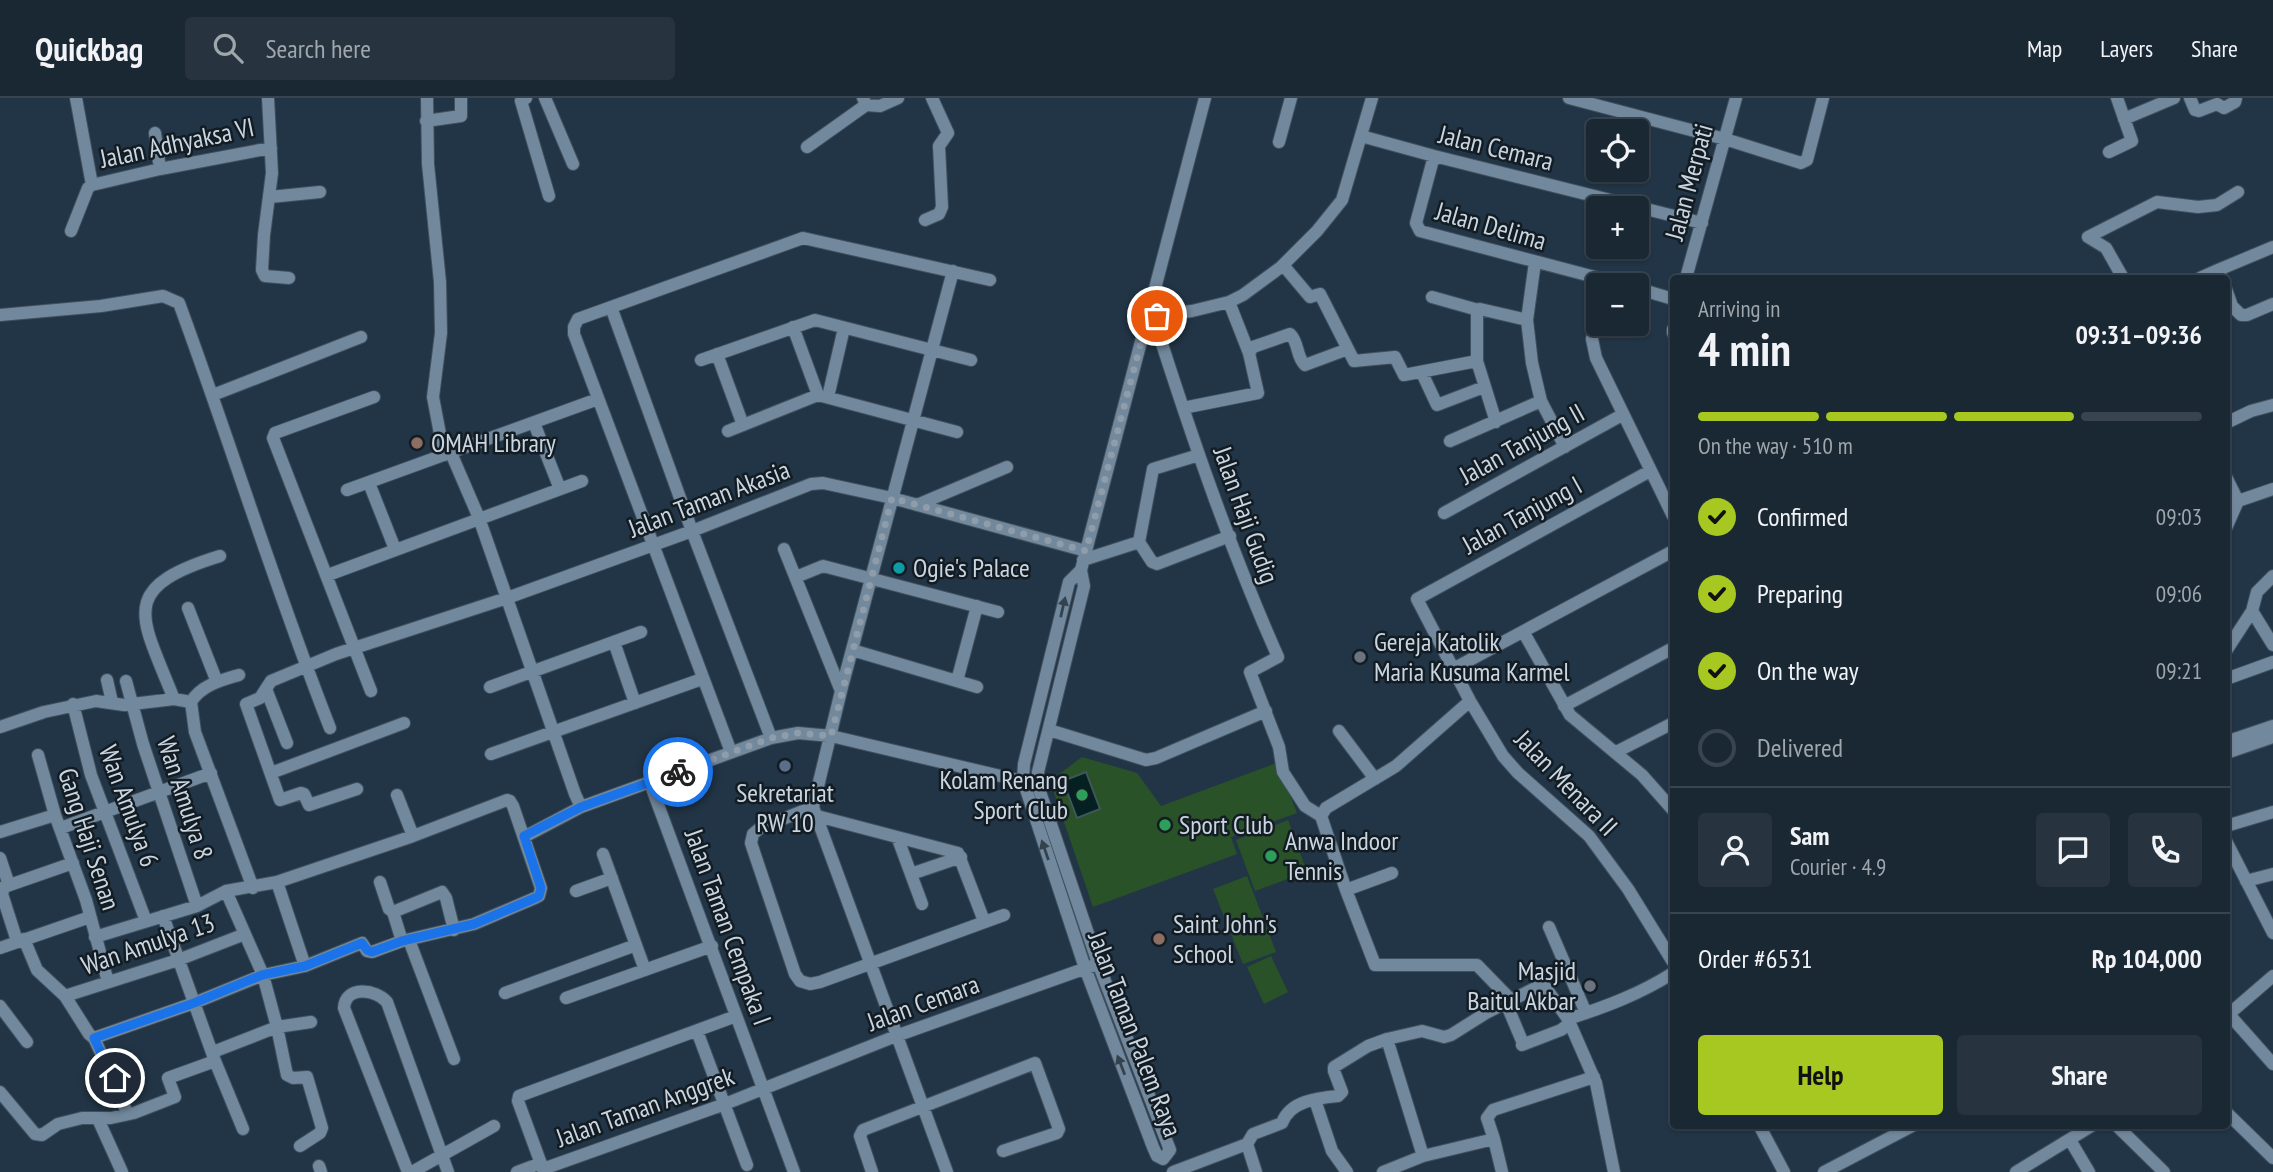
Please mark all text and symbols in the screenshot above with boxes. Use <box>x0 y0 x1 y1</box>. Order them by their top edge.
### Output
search box <box>185 17 675 80</box>
text: Quickbag <box>35 27 143 70</box>
icon: search <box>209 29 247 67</box>
text: Search here <box>265 32 371 65</box>
text: Map <box>2027 33 2062 64</box>
text: Layers <box>2100 33 2153 64</box>
text: Share <box>2191 33 2238 64</box>
street label: Jalan Adhyaksa VI <box>96 110 257 175</box>
street label: Jalan Cemara <box>1434 117 1557 178</box>
map controls <box>1586 119 1649 336</box>
button: locate <box>1586 119 1649 182</box>
street label: Jalan Merpati <box>1657 120 1720 245</box>
street label: Jalan Delima <box>1431 194 1550 257</box>
button: + <box>1586 196 1649 259</box>
button: − <box>1586 273 1649 336</box>
pin <box>1127 286 1187 346</box>
text: Arriving in <box>1698 294 1780 323</box>
icon: bag <box>1138 297 1176 335</box>
text: 09:31–09:36 <box>2075 318 2202 351</box>
text: 4 min <box>1698 319 1791 379</box>
street label: Jalan Tanjung II <box>1453 396 1590 492</box>
place label: OMAH Library <box>431 426 556 459</box>
text: On the way · 510 m <box>1698 431 1853 460</box>
marker: OMAH Library <box>409 435 425 451</box>
street label: Jalan Haji Gudig <box>1206 441 1286 588</box>
street label: Jalan Taman Akasia <box>622 453 794 545</box>
street label: Jalan Tanjung I <box>1455 468 1587 561</box>
icon: check <box>1698 498 1736 536</box>
text: Confirmed <box>1757 500 1848 533</box>
text: 09:03 <box>2156 502 2202 531</box>
place label: Ogie's Palace <box>913 551 1030 584</box>
marker: Ogie's Palace <box>891 560 907 576</box>
icon: check <box>1698 575 1736 613</box>
text: Preparing <box>1757 577 1843 610</box>
text: 09:06 <box>2156 579 2202 608</box>
one-way arrow <box>1058 595 1069 617</box>
place label: Gereja Katolik Maria Kusuma Karmel <box>1374 625 1570 688</box>
marker: Gereja Katolik Maria Kusuma Karmel <box>1352 649 1368 665</box>
icon: check <box>1698 652 1736 690</box>
text: On the way <box>1757 654 1859 687</box>
text: 09:21 <box>2156 656 2202 685</box>
street label: Jalan Menara II <box>1507 722 1625 842</box>
text: Delivered <box>1757 731 1843 764</box>
street label: Wan Amulya 8 <box>150 732 221 863</box>
courier <box>643 737 713 807</box>
street label: Wan Amulya 6 <box>92 740 167 871</box>
icon: bike <box>659 753 697 791</box>
marker: Sekretariat RW 10 <box>777 758 793 774</box>
place label: Kolam Renang Sport Club <box>939 763 1068 826</box>
street label: Gang Haji Senan <box>51 764 128 914</box>
place label: Sekretariat RW 10 <box>736 776 834 839</box>
marker: Kolam Renang Sport Club <box>1074 787 1090 803</box>
place label: Sport Club <box>1179 808 1274 841</box>
button: person <box>1698 813 1772 887</box>
button: chat <box>2036 813 2110 887</box>
button: phone <box>2128 813 2202 887</box>
marker: Sport Club <box>1157 817 1173 833</box>
text: Sam <box>1790 819 1829 852</box>
street label: Jalan Taman Cempaka I <box>677 823 779 1029</box>
place label: Anwa Indoor Tennis <box>1285 824 1398 887</box>
one-way arrow <box>1039 840 1050 861</box>
marker: Anwa Indoor Tennis <box>1263 848 1279 864</box>
text: Courier · 4.9 <box>1790 852 1886 881</box>
street label: Wan Amulya 13 <box>77 905 219 982</box>
place label: Saint John's School <box>1173 907 1277 970</box>
street label: Jalan Taman Palem Raya <box>1081 926 1190 1141</box>
marker: Saint John's School <box>1151 931 1167 947</box>
text: Order #6531 <box>1698 942 1813 975</box>
text: Rp 104,000 <box>2092 942 2202 975</box>
place label: Masjid Baitul Akbar <box>1467 954 1576 1017</box>
street label: Jalan Cemara <box>861 967 983 1038</box>
marker: Masjid Baitul Akbar <box>1582 978 1598 994</box>
button: Help <box>1698 1035 1943 1115</box>
button: Share <box>1957 1035 2202 1115</box>
pin <box>85 1048 145 1108</box>
one-way arrow <box>1116 1054 1127 1075</box>
icon: home <box>96 1059 134 1097</box>
street label: Jalan Taman Anggrek <box>550 1059 738 1154</box>

